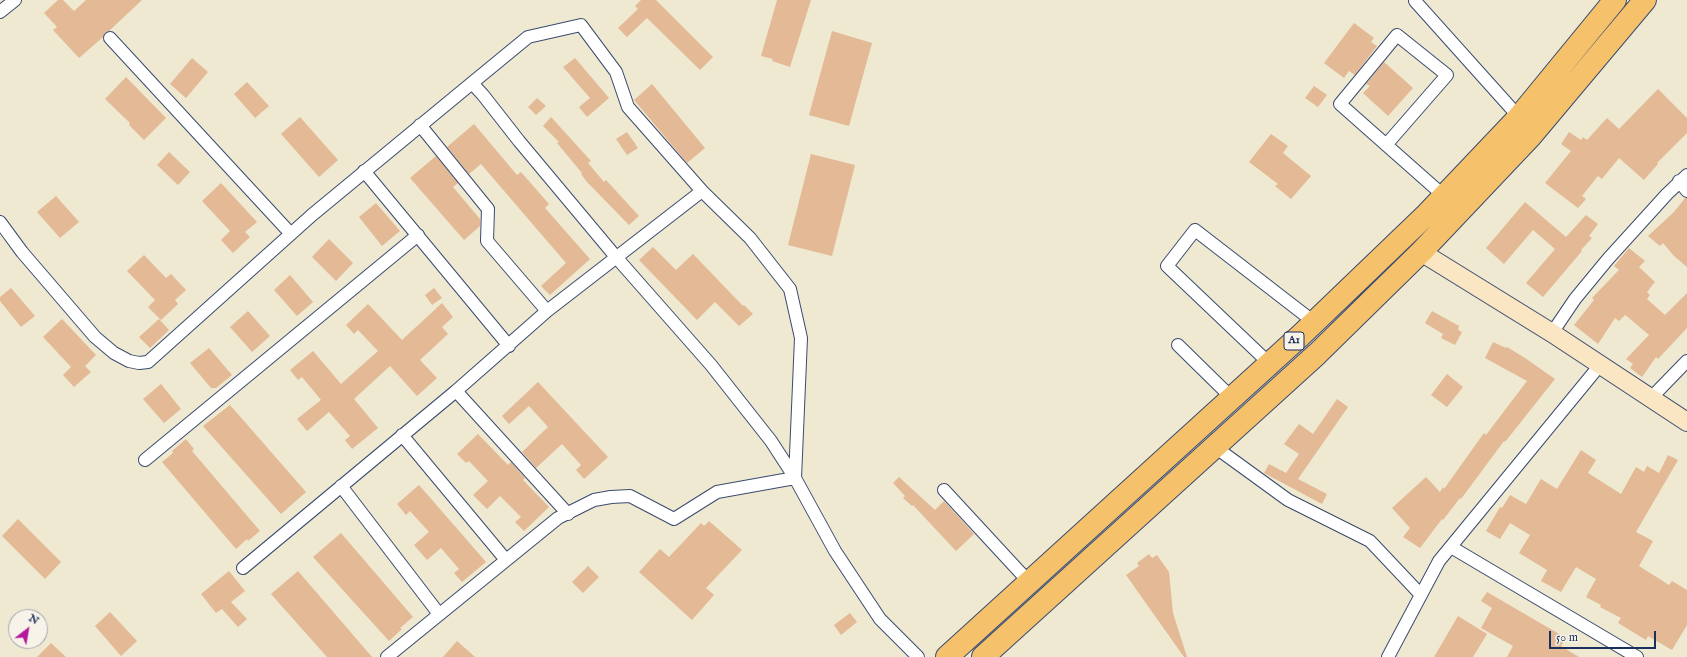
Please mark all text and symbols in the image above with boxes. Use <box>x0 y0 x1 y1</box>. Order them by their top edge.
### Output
road number: A1 <box>1284 332 1304 350</box>
north arrow <box>8 609 48 649</box>
text: N <box>26 611 41 628</box>
scale bar <box>1551 623 1658 649</box>
text: 50 m <box>1556 630 1578 645</box>

